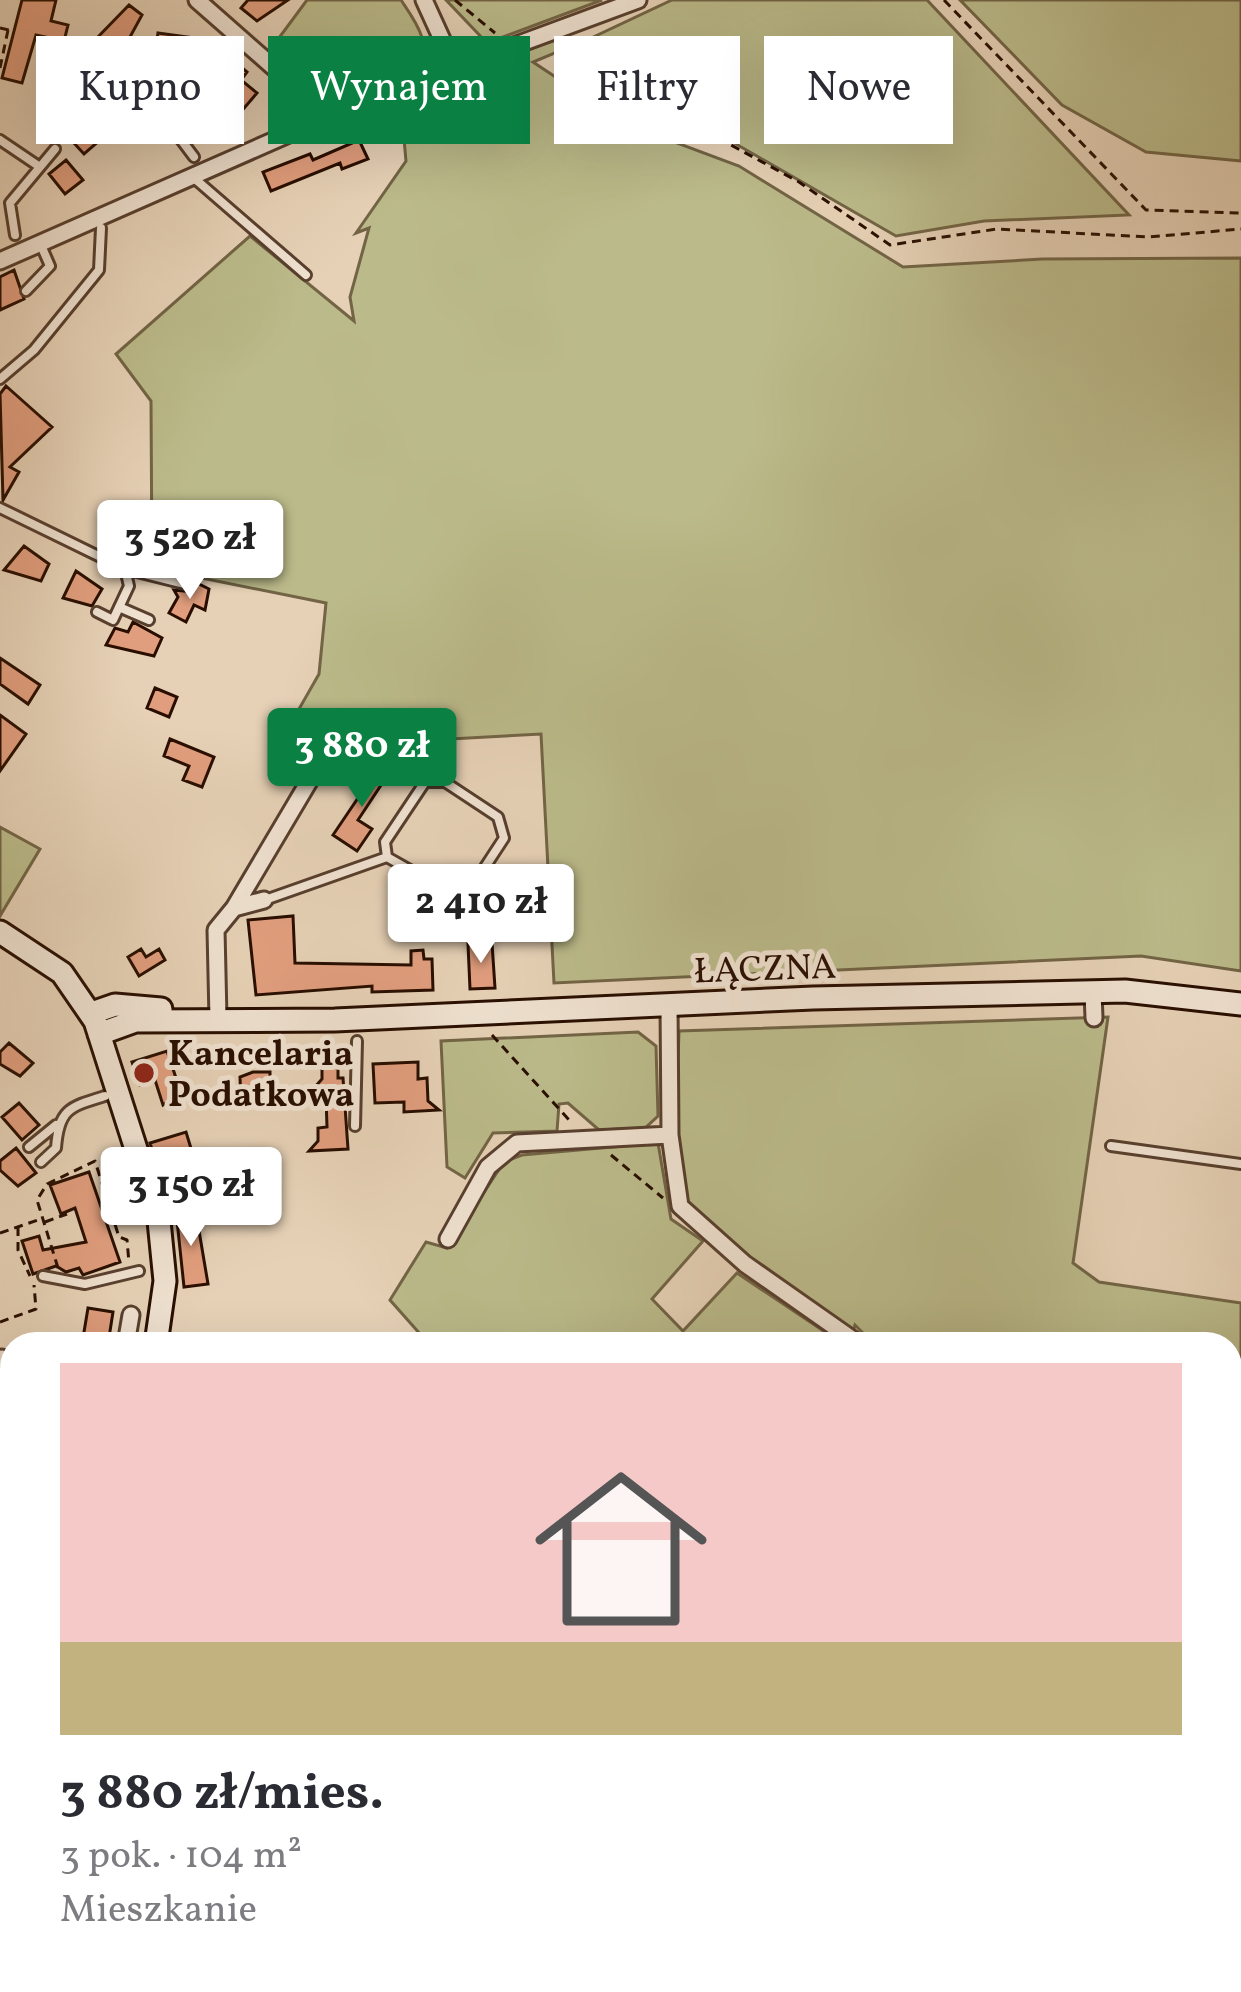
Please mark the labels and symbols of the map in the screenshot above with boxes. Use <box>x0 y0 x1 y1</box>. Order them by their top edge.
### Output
pin: 3 520 zł <box>66 500 314 602</box>
pin: 3 880 zł <box>238 708 486 810</box>
pin: 2 410 zł <box>357 864 605 966</box>
street label: ŁĄCZNA <box>693 944 837 998</box>
place label: Kancelaria Podatkowa <box>168 1031 354 1122</box>
marker: Kancelaria Podatkowa <box>131 1060 157 1086</box>
pin: 3 150 zł <box>67 1147 315 1249</box>

